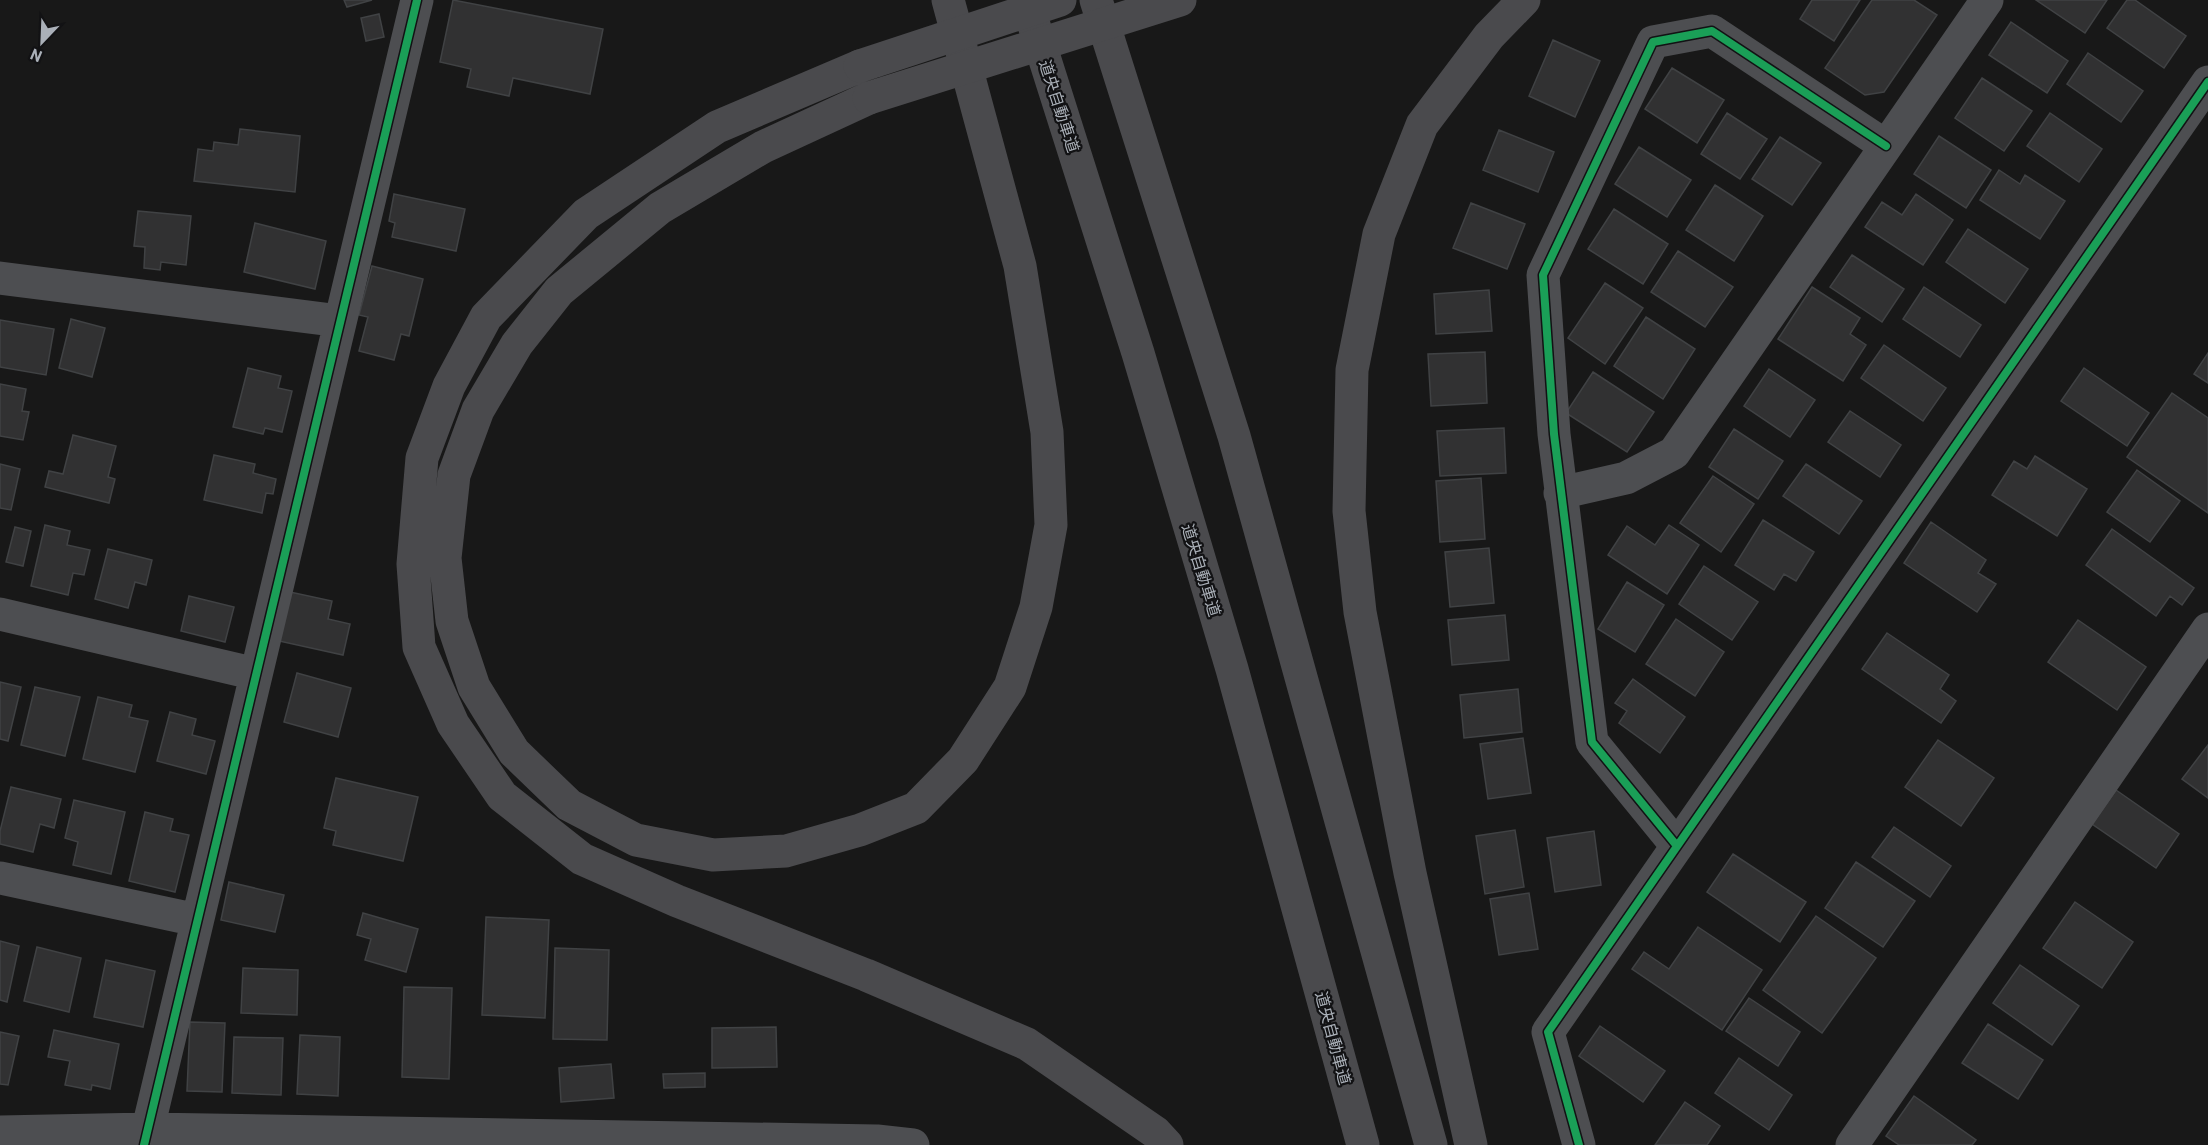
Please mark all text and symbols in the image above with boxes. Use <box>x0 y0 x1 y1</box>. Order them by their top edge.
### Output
north arrow <box>12 12 72 72</box>
text: N <box>27 45 45 67</box>
street label: 道央自動車道 <box>1036 57 1084 155</box>
street label: 道央自動車道 <box>1179 521 1225 619</box>
street label: 道央自動車道 <box>1312 989 1356 1087</box>

